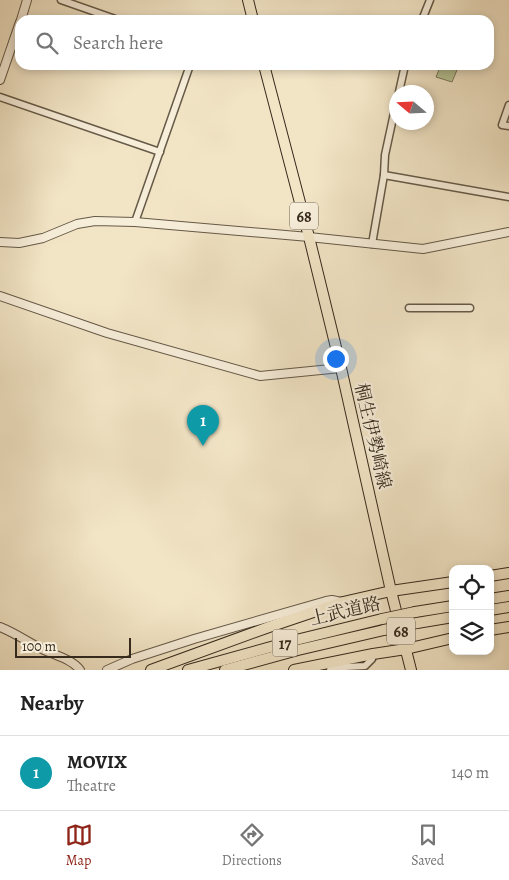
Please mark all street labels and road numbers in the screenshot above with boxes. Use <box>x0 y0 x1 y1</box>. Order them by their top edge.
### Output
road number: 68 <box>290 202 318 230</box>
street label: 桐生伊勢崎線 <box>349 381 397 491</box>
street label: 上武道路 <box>307 591 383 631</box>
road number: 68 <box>387 618 415 644</box>
road number: 17 <box>272 630 298 656</box>

